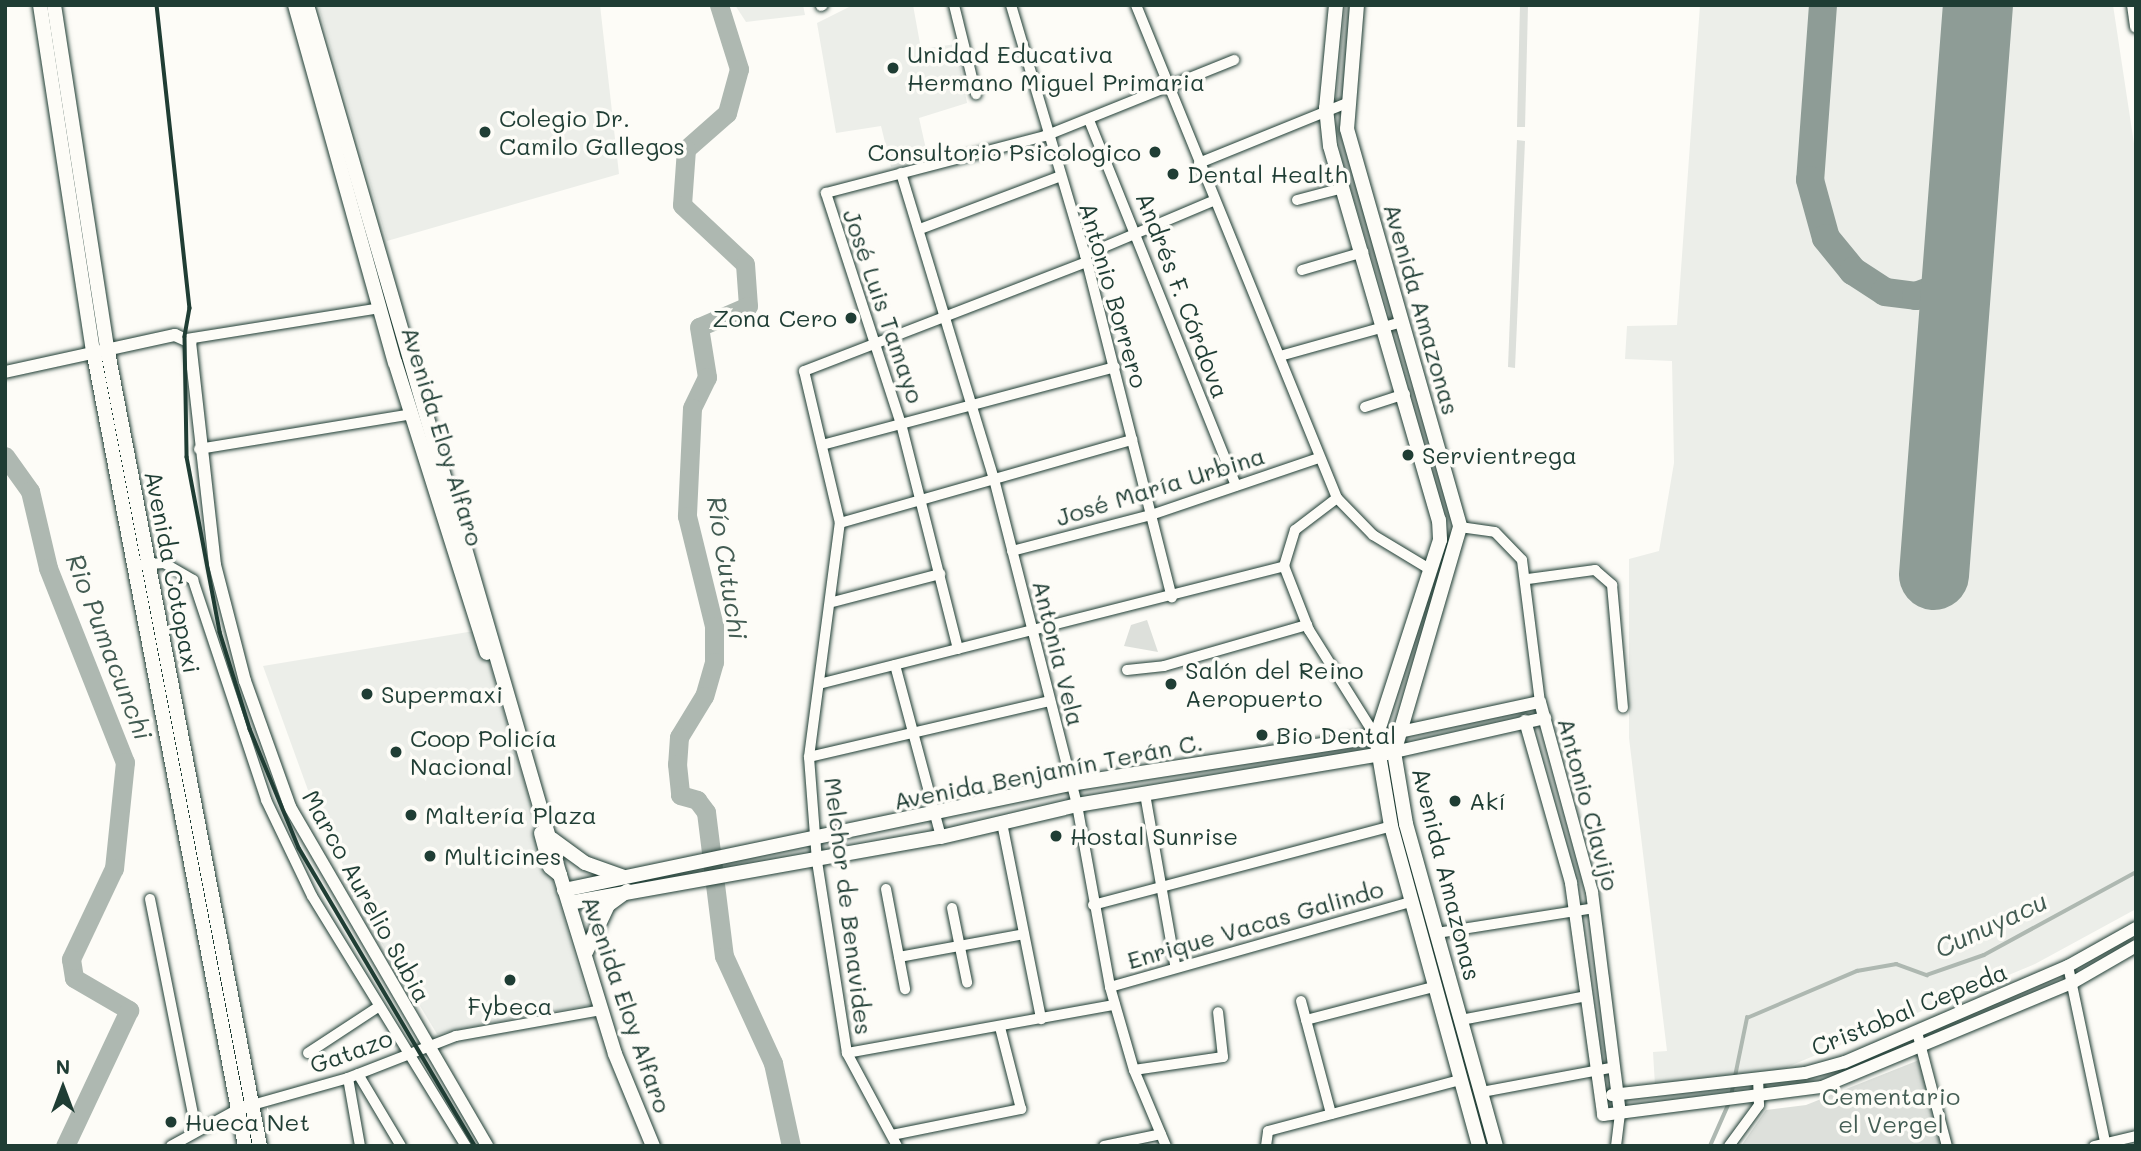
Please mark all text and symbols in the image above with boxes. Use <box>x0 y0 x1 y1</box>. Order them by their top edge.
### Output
place label: Unidad Educativa Hermano Miguel Primaria <box>907 40 1205 96</box>
marker: Unidad Educativa Hermano Miguel Primaria <box>885 60 901 76</box>
place label: Colegio Dr. Camilo Gallegos <box>499 104 685 160</box>
marker: Colegio Dr. Camilo Gallegos <box>477 124 493 140</box>
place label: Consultorio Psicologico <box>868 138 1141 166</box>
marker: Consultorio Psicologico <box>1147 144 1163 160</box>
place label: Dental Health <box>1187 160 1348 188</box>
marker: Dental Health <box>1165 166 1181 182</box>
street label: Andrés F. Córdova <box>1130 188 1236 402</box>
street label: Antonio Borrero <box>1074 199 1154 391</box>
street label: Avenida Amazonas <box>1378 200 1466 418</box>
street label: José Luis Tamayo <box>837 205 931 407</box>
place label: Zona Cero <box>712 304 837 332</box>
marker: Zona Cero <box>843 310 859 326</box>
street label: Avenida Eloy Alfaro <box>396 323 490 549</box>
street label: José María Urbina <box>1052 441 1268 531</box>
place label: Servientrega <box>1422 441 1577 469</box>
marker: Servientrega <box>1400 447 1416 463</box>
street label: Avenida Cotopaxi <box>139 468 207 676</box>
water label: Río Cutuchi <box>700 494 754 642</box>
water label: Rio Pumacunchi <box>59 549 159 745</box>
street label: Antonia Vela <box>1027 577 1091 729</box>
place label: Salón del Reino Aeropuerto <box>1185 656 1364 712</box>
marker: Salón del Reino Aeropuerto <box>1163 676 1179 692</box>
place label: Supermaxi <box>381 680 503 708</box>
marker: Supermaxi <box>359 686 375 702</box>
street label: Antonio Clavijo <box>1552 714 1626 894</box>
place label: Bio Dental <box>1276 721 1396 749</box>
place label: Coop Policía Nacional <box>410 724 557 780</box>
street label: Avenida Benjamín Terán C. <box>891 727 1205 815</box>
marker: Bio Dental <box>1254 727 1270 743</box>
marker: Coop Policía Nacional <box>388 744 404 760</box>
street label: Avenida Amazonas <box>1407 765 1487 983</box>
street label: Melchor de Benavides <box>819 776 879 1036</box>
street label: Marco Aurelio Subia <box>297 785 437 1007</box>
place label: Akí <box>1469 787 1506 815</box>
marker: Akí <box>1447 793 1463 809</box>
place label: Maltería Plaza <box>425 801 597 829</box>
marker: Maltería Plaza <box>403 807 419 823</box>
place label: Hostal Sunrise <box>1070 822 1238 850</box>
marker: Hostal Sunrise <box>1048 828 1064 844</box>
place label: Multicines <box>444 842 561 870</box>
marker: Multicines <box>422 848 438 864</box>
street label: Enrique Vacas Galindo <box>1124 874 1386 974</box>
water label: Cunuyacu <box>1930 885 2052 965</box>
street label: Avenida Eloy Alfaro <box>576 892 678 1116</box>
street label: Cristobal Cepeda <box>1807 957 2011 1061</box>
marker: Fybeca <box>502 972 518 988</box>
place label: Fybeca <box>467 992 553 1020</box>
street label: Gatazo <box>306 1023 396 1079</box>
north arrow <box>28 1053 98 1123</box>
text: N <box>56 1054 70 1079</box>
park label: Cementario el Vergel <box>1822 1082 1960 1138</box>
place label: Hueca Net <box>185 1108 310 1136</box>
marker: Hueca Net <box>163 1114 179 1130</box>

